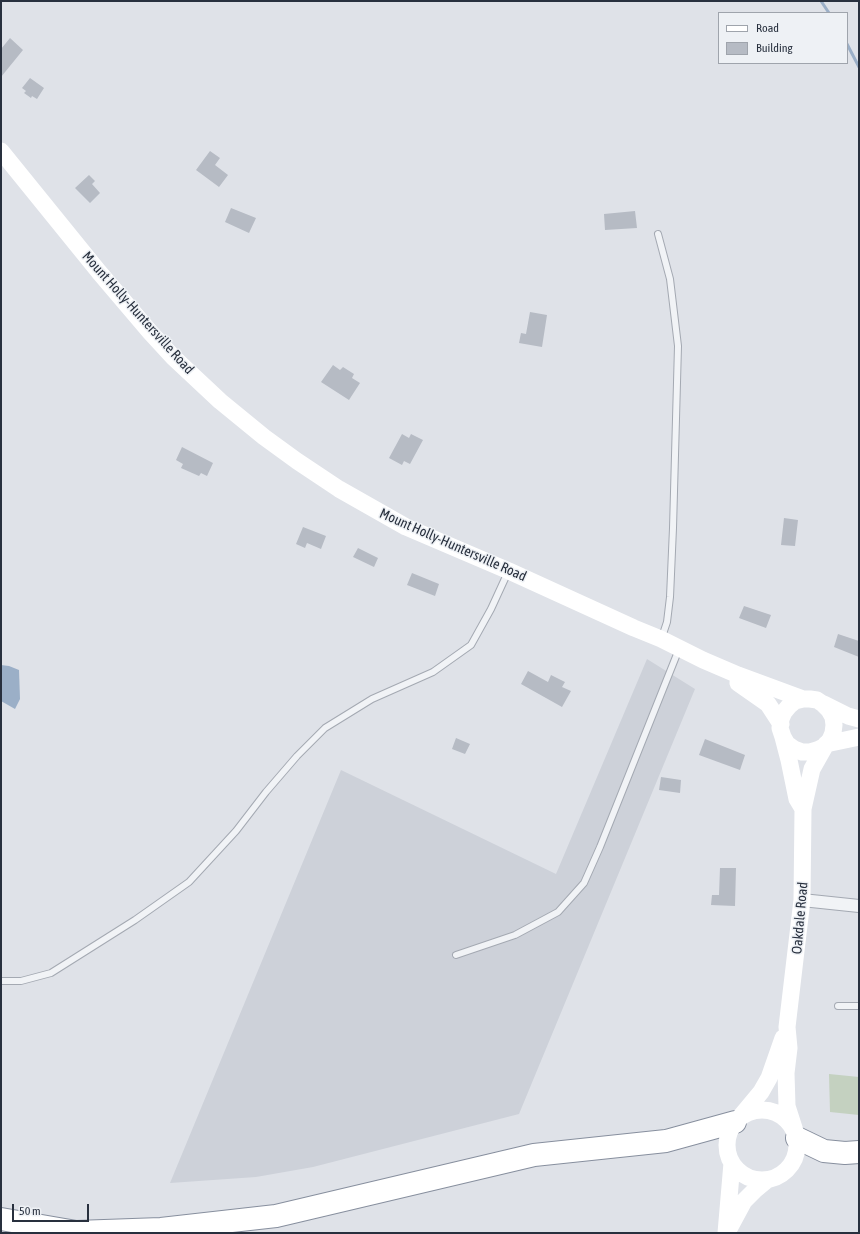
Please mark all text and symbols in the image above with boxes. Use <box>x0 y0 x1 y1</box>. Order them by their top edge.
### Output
legend <box>718 12 848 64</box>
text: Road <box>756 21 779 35</box>
text: Building <box>756 41 793 55</box>
street label: Mount Holly-Huntersville Road <box>79 248 197 378</box>
street label: Mount Holly-Huntersville Road <box>377 505 529 585</box>
street label: Oakdale Road <box>788 881 812 955</box>
scale bar <box>14 1196 91 1222</box>
text: 50 m <box>19 1204 41 1218</box>

